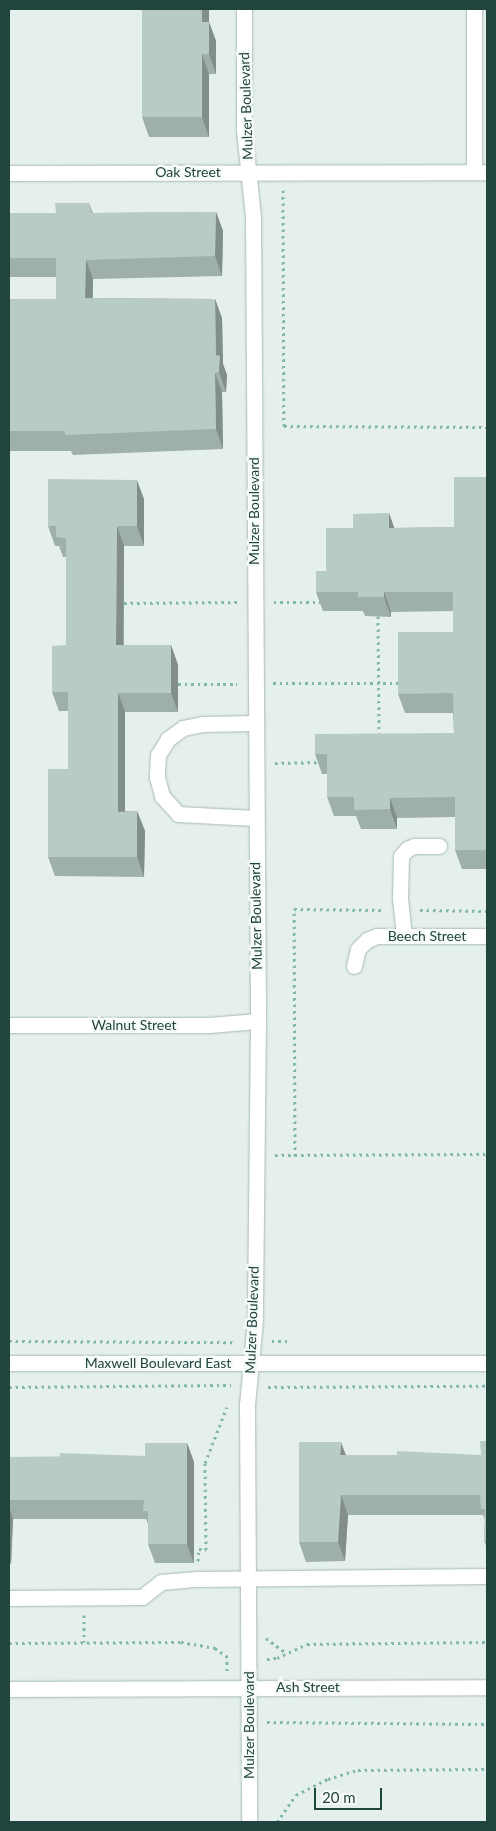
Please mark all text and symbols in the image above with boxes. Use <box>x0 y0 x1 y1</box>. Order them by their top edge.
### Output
street label: Mulzer Boulevard <box>236 52 256 160</box>
street label: Oak Street <box>155 164 221 180</box>
street label: Mulzer Boulevard <box>246 457 262 565</box>
street label: Mulzer Boulevard <box>247 862 265 970</box>
street label: Beech Street <box>388 928 466 944</box>
street label: Walnut Street <box>91 1017 177 1033</box>
street label: Mulzer Boulevard <box>242 1266 262 1374</box>
street label: Maxwell Boulevard East <box>85 1355 231 1371</box>
street label: Mulzer Boulevard <box>241 1671 257 1779</box>
street label: Ash Street <box>276 1679 340 1695</box>
scale bar <box>316 1778 384 1810</box>
text: 20 m <box>322 1788 356 1806</box>

